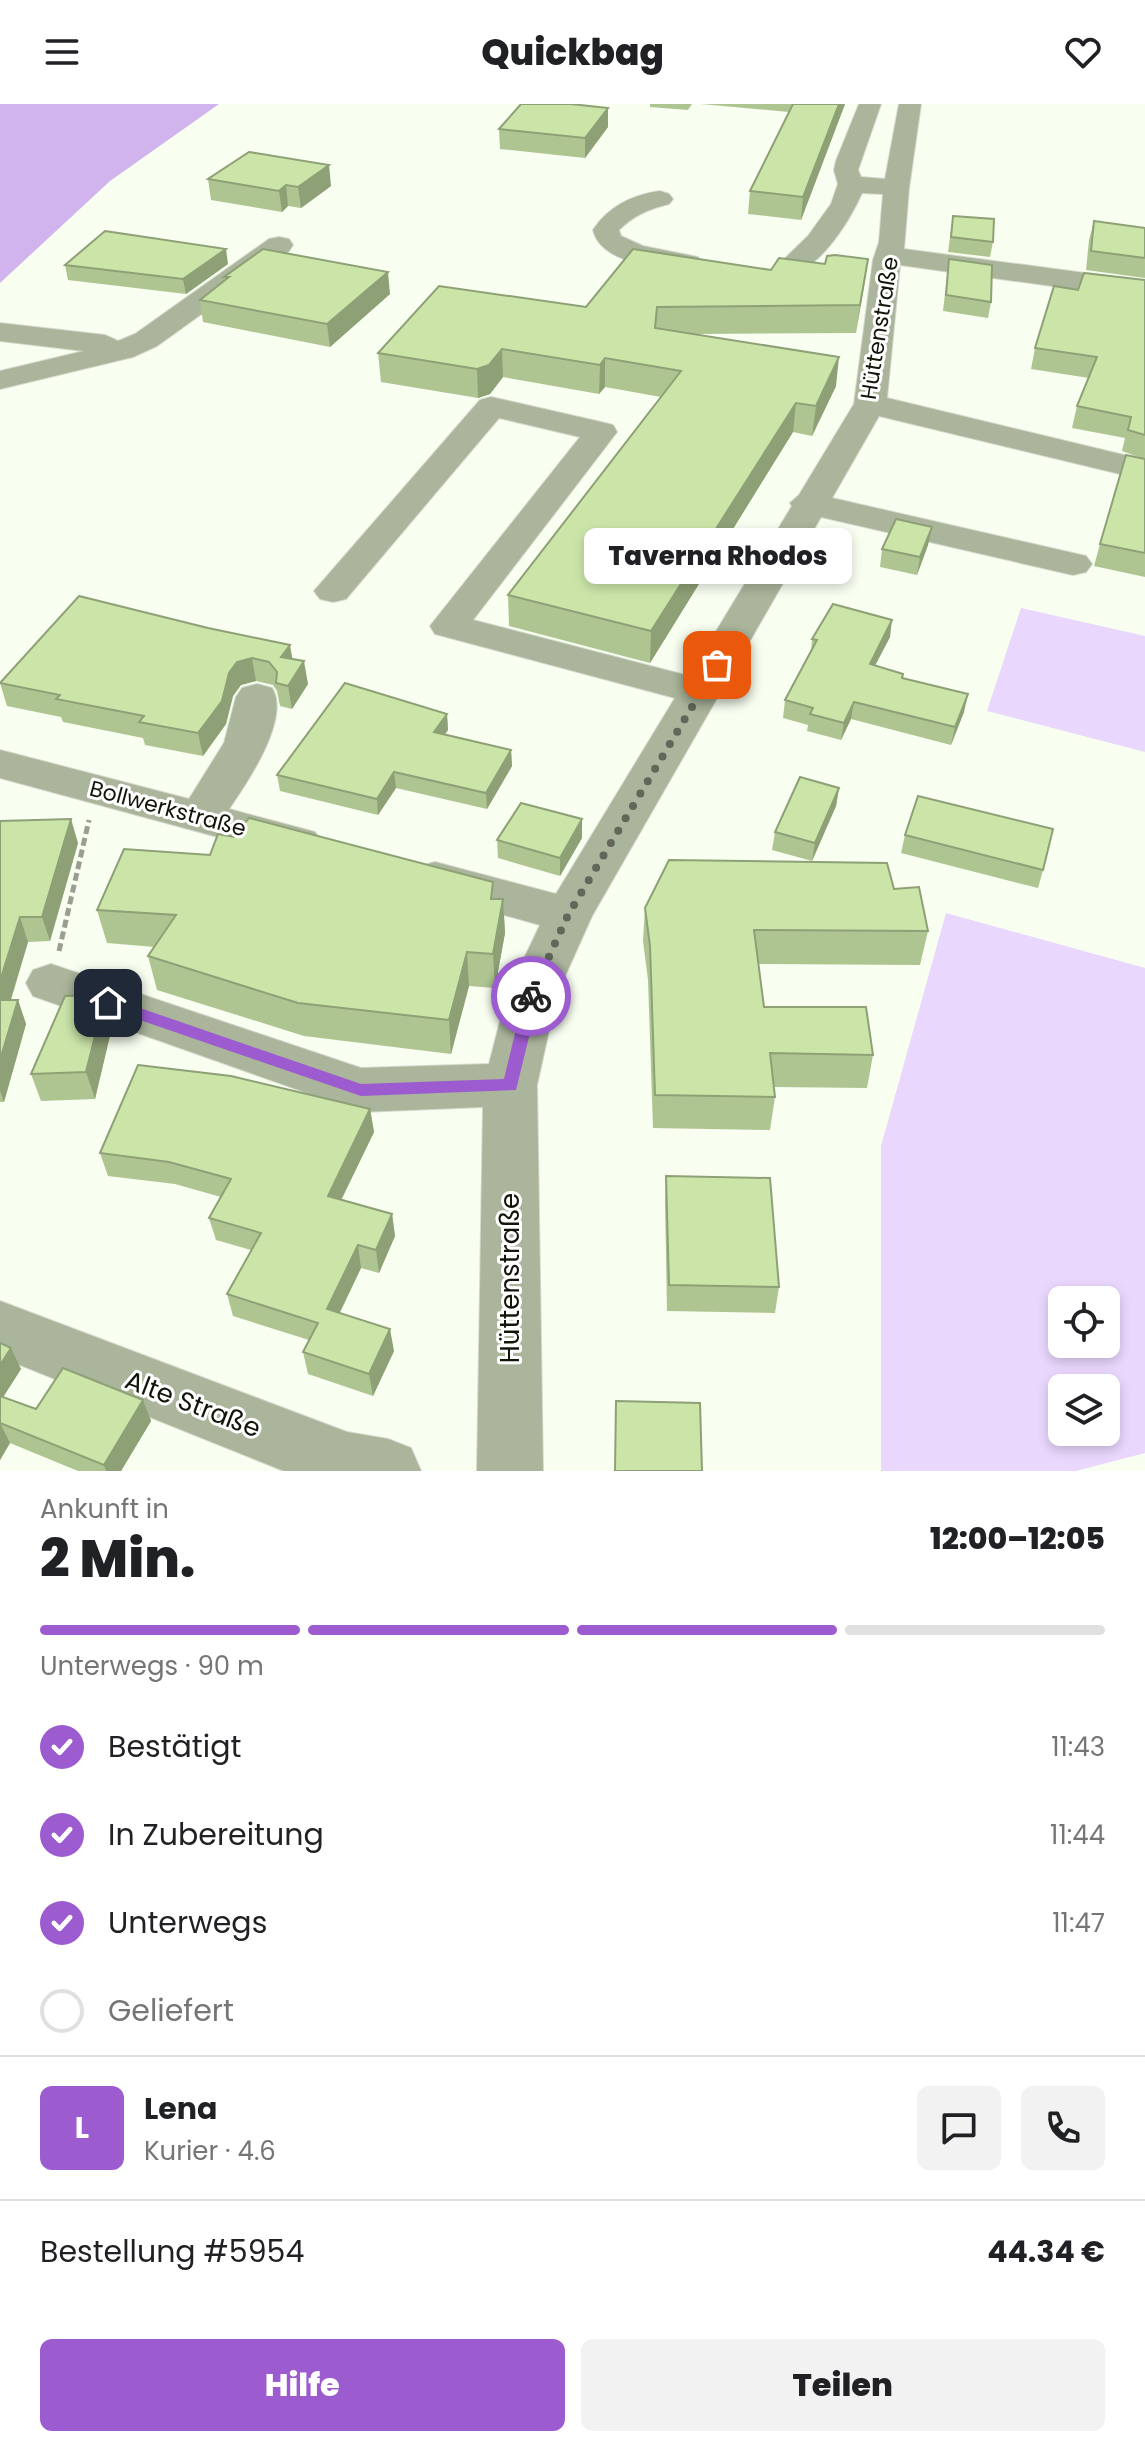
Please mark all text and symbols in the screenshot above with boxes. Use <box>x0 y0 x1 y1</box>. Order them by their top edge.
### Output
text: Quickbag <box>481 27 664 78</box>
icon: menu <box>40 30 84 74</box>
icon: heart <box>1061 30 1105 74</box>
street label: Hüttenstraße <box>853 254 906 402</box>
callout: Taverna Rhodos <box>583 529 851 585</box>
text: Taverna Rhodos <box>609 538 827 574</box>
pin <box>683 631 751 699</box>
icon: bag <box>695 643 739 687</box>
street label: Bollwerkstraße <box>86 773 250 844</box>
courier <box>491 956 571 1036</box>
pin <box>74 969 142 1037</box>
icon: bike <box>509 974 553 1018</box>
icon: home <box>86 981 130 1025</box>
street label: Hüttenstraße <box>492 1193 528 1363</box>
map controls <box>1048 1286 1120 1446</box>
button: locate <box>1048 1286 1120 1358</box>
street label: Alte Straße <box>120 1362 266 1446</box>
button: layers <box>1048 1374 1120 1446</box>
text: Ankunft in <box>40 1491 169 1527</box>
text: 12:00–12:05 <box>930 1517 1105 1560</box>
text: 2 Min. <box>40 1522 195 1595</box>
text: Unterwegs · 90 m <box>40 1648 264 1684</box>
icon: check <box>40 1725 84 1769</box>
text: Bestätigt <box>108 1725 241 1768</box>
text: 11:43 <box>1051 1729 1105 1765</box>
icon: check <box>40 1813 84 1857</box>
text: In Zubereitung <box>108 1813 324 1856</box>
text: 11:44 <box>1050 1817 1105 1853</box>
icon: check <box>40 1901 84 1945</box>
text: Unterwegs <box>108 1901 267 1944</box>
text: 11:47 <box>1052 1905 1105 1941</box>
text: Geliefert <box>108 1989 234 2032</box>
button: chat <box>917 2086 1001 2170</box>
button: phone <box>1021 2086 1105 2170</box>
text: Lena <box>144 2087 217 2130</box>
text: L <box>75 2106 89 2149</box>
text: Kurier · 4.6 <box>144 2133 276 2169</box>
text: Bestellung #5954 <box>40 2230 304 2273</box>
text: 44.34 € <box>987 2230 1105 2273</box>
button: Hilfe <box>40 2339 565 2431</box>
button: Teilen <box>581 2339 1105 2431</box>

